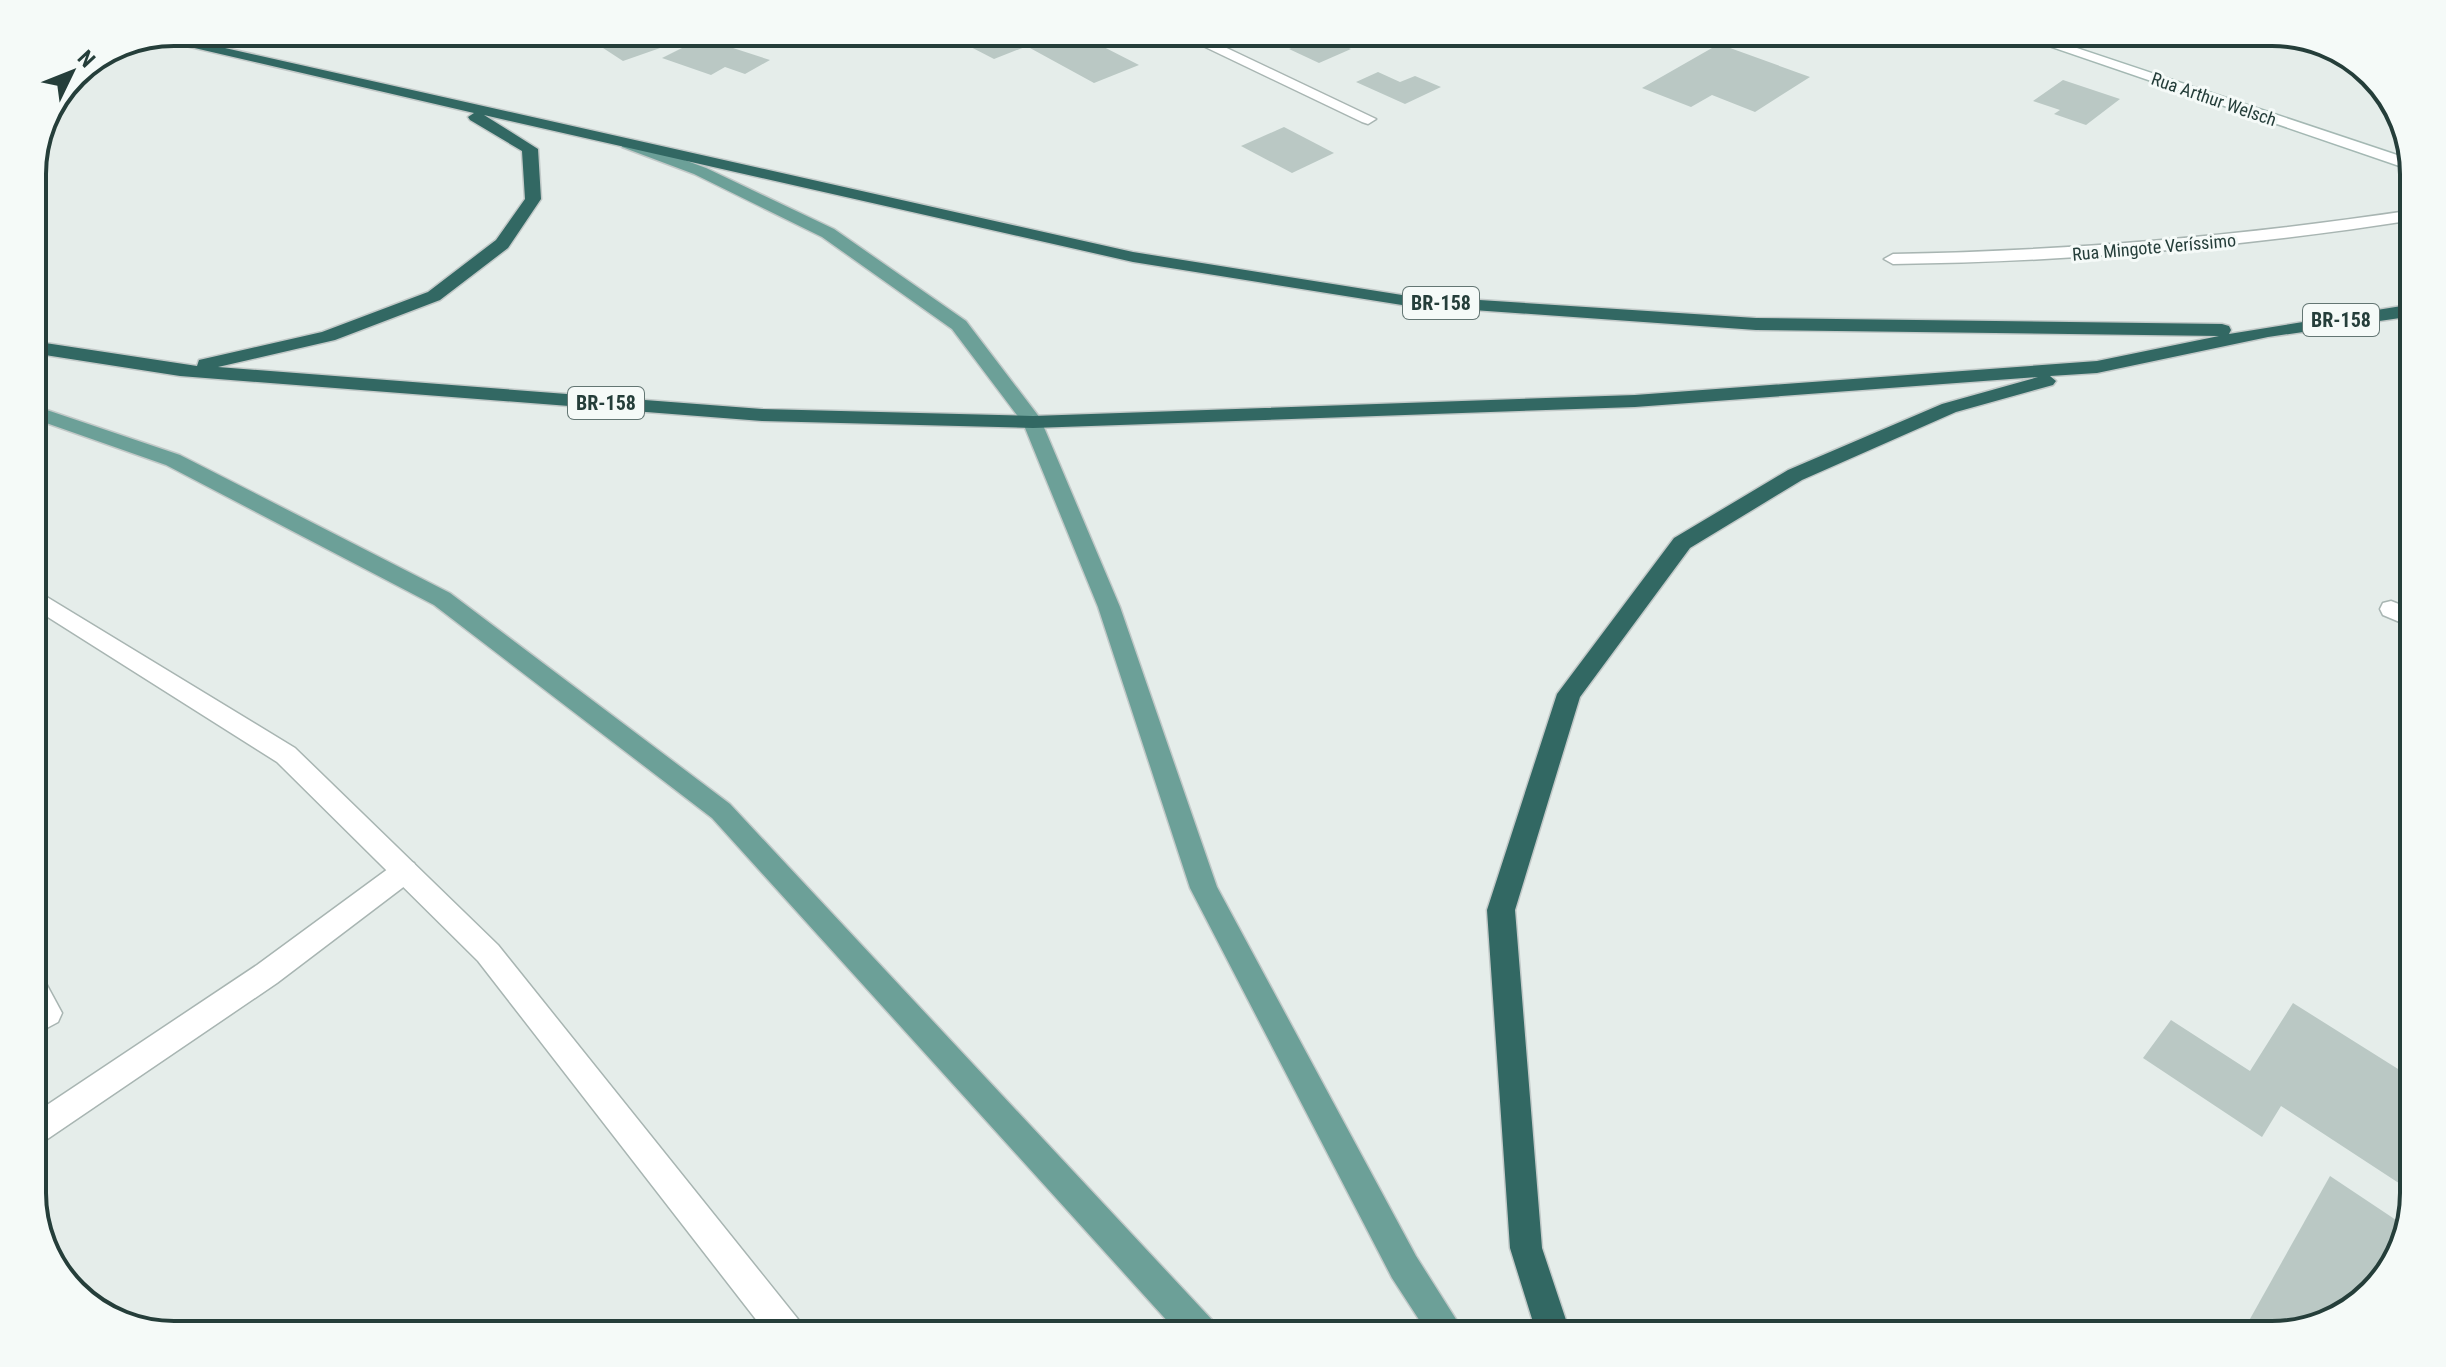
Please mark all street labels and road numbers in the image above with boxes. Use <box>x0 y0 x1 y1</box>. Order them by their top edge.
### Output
street label: Rua Arthur Welsch <box>2149 68 2279 130</box>
street label: Rua Mingote Veríssimo <box>2071 229 2237 265</box>
road number: BR-158 <box>1403 287 1479 319</box>
road number: BR-158 <box>2303 304 2379 336</box>
road number: BR-158 <box>568 387 644 419</box>

